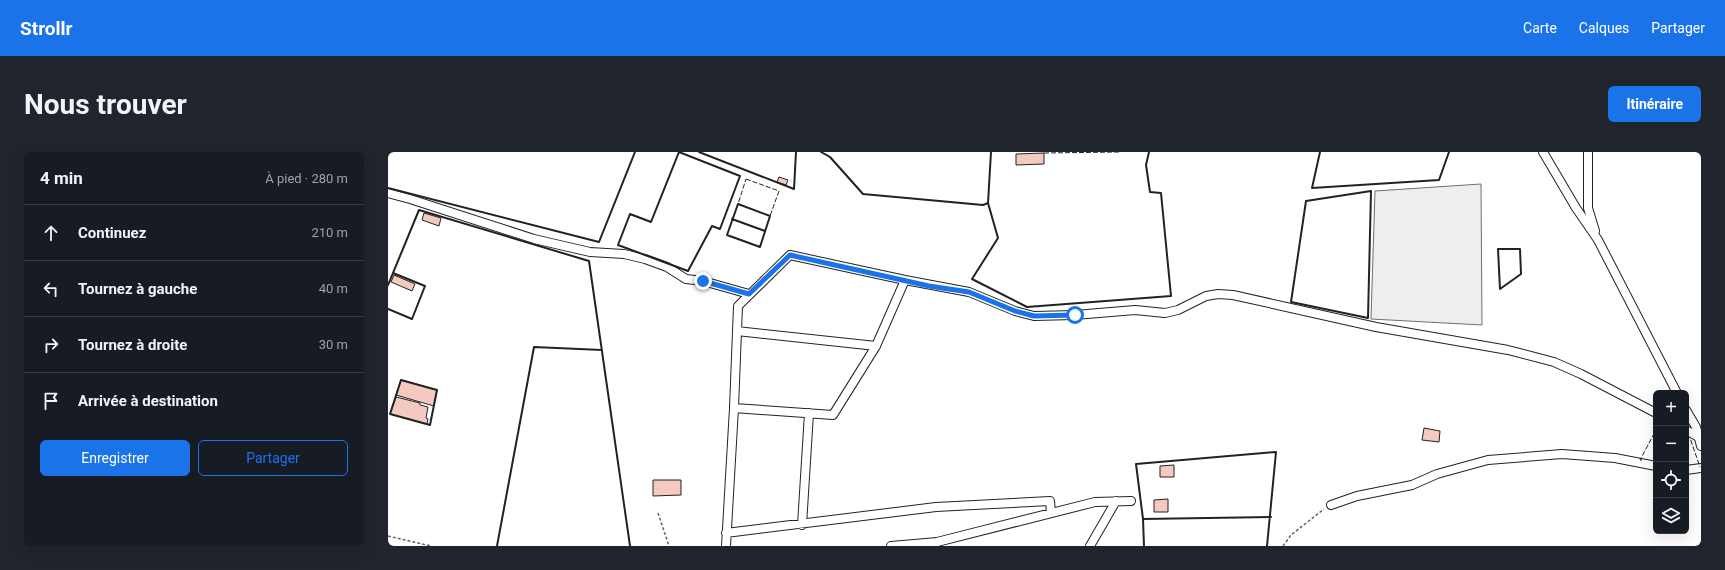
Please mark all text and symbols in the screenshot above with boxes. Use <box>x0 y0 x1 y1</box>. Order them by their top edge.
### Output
text: Strollr <box>20 17 73 40</box>
text: Carte <box>1523 20 1557 36</box>
text: Calques <box>1579 20 1629 36</box>
text: Partager <box>1651 20 1705 36</box>
button: Itinéraire <box>1608 86 1701 122</box>
text: Nous trouver <box>24 88 187 121</box>
text: 4 min <box>40 168 83 188</box>
text: À pied · 280 m <box>265 171 348 186</box>
icon: ahead <box>40 222 62 244</box>
text: Continuez <box>78 224 146 242</box>
text: 210 m <box>311 225 348 240</box>
route end <box>694 272 712 290</box>
icon: left <box>40 278 62 300</box>
text: Tournez à gauche <box>78 280 197 298</box>
text: 40 m <box>319 281 348 296</box>
route start <box>1066 306 1084 324</box>
icon: right <box>40 334 62 356</box>
text: Tournez à droite <box>78 336 187 354</box>
text: 30 m <box>319 337 348 352</box>
icon: arrive <box>40 390 62 412</box>
map controls <box>1653 390 1689 534</box>
button: + <box>1653 390 1689 426</box>
text: Arrivée à destination <box>78 392 218 410</box>
button: − <box>1653 426 1689 462</box>
button: Enregistrer <box>40 440 190 476</box>
button: Partager <box>198 440 348 476</box>
button: locate <box>1653 462 1689 498</box>
button: layers <box>1653 498 1689 534</box>

